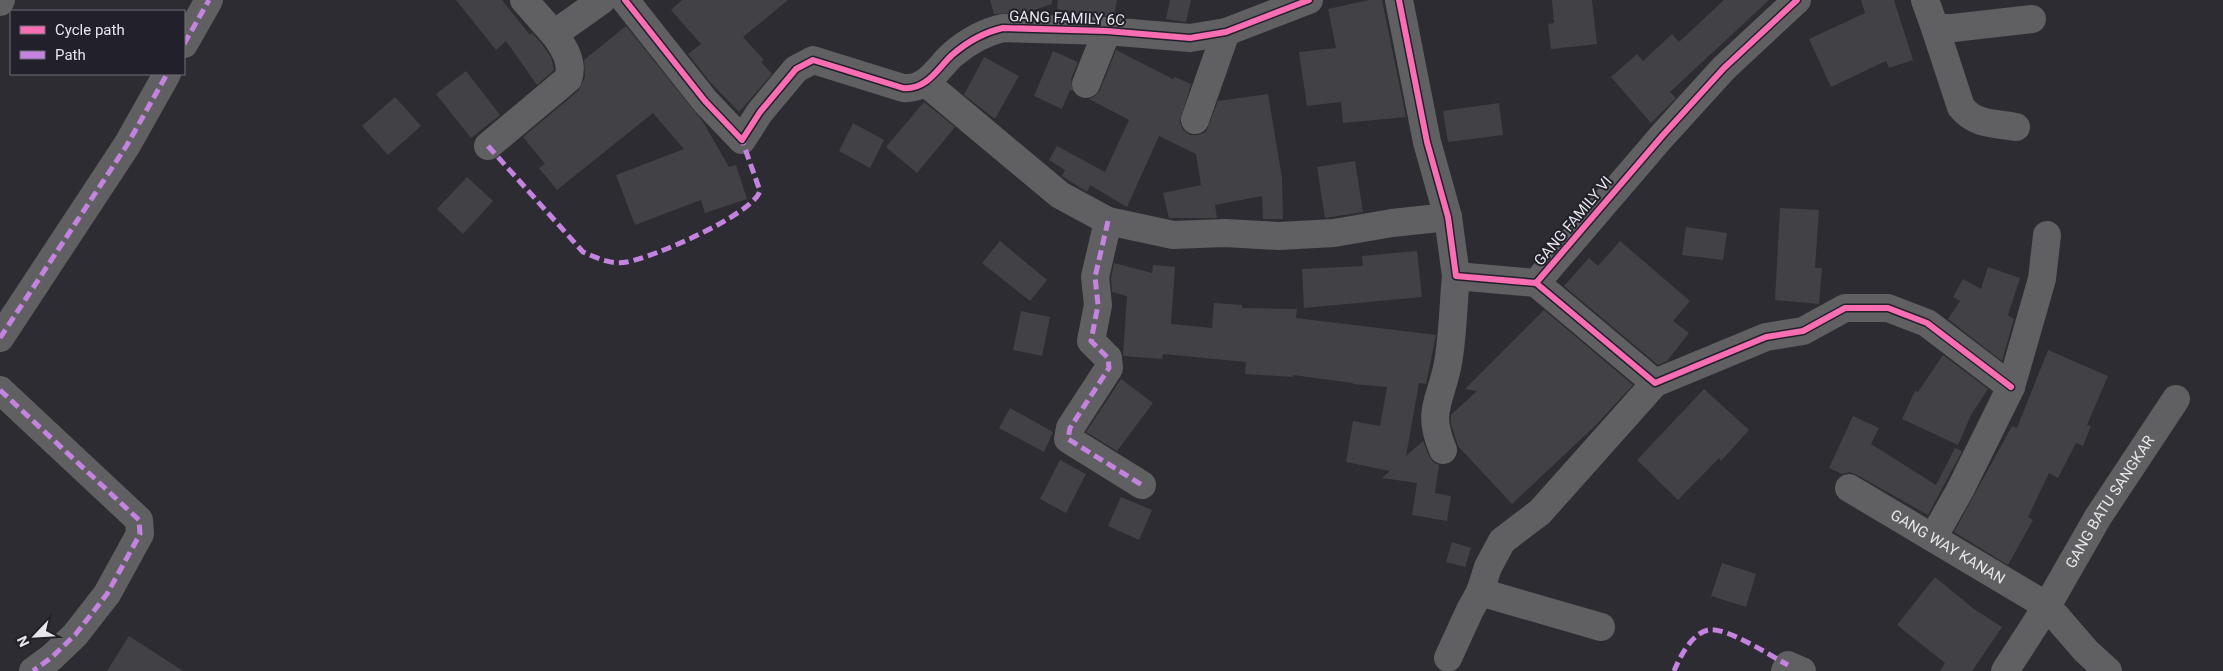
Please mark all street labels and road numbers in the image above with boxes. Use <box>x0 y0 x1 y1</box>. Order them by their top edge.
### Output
street label: GANG FAMILY 6C <box>1009 7 1125 29</box>
street label: GANG FAMILY VI <box>1530 173 1616 269</box>
street label: GANG BATU SANGKAR <box>2062 432 2158 572</box>
street label: GANG WAY KANAN <box>1887 506 2008 588</box>

